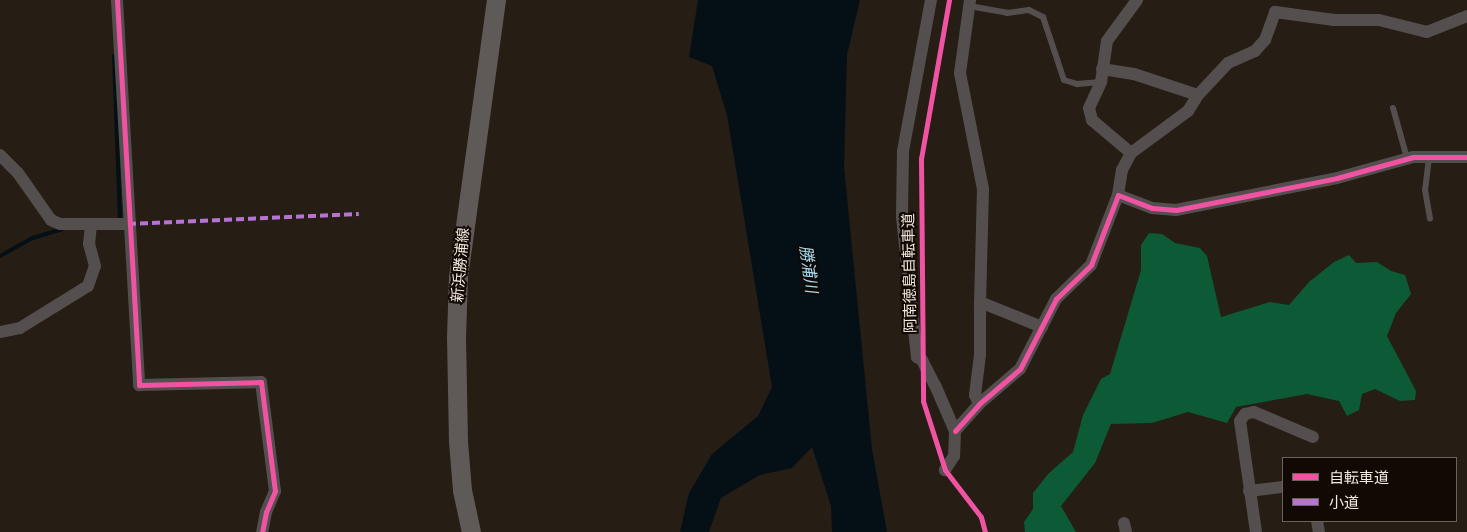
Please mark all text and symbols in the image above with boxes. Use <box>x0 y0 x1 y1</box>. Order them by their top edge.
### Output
street label: 阿南徳島自転車道 <box>899 213 919 333</box>
street label: 新浜勝浦線 <box>448 227 472 303</box>
water label: 勝浦川 <box>796 244 822 294</box>
legend <box>1282 457 1457 522</box>
text: 自転車道 <box>1329 468 1389 487</box>
text: 小道 <box>1329 493 1359 512</box>

